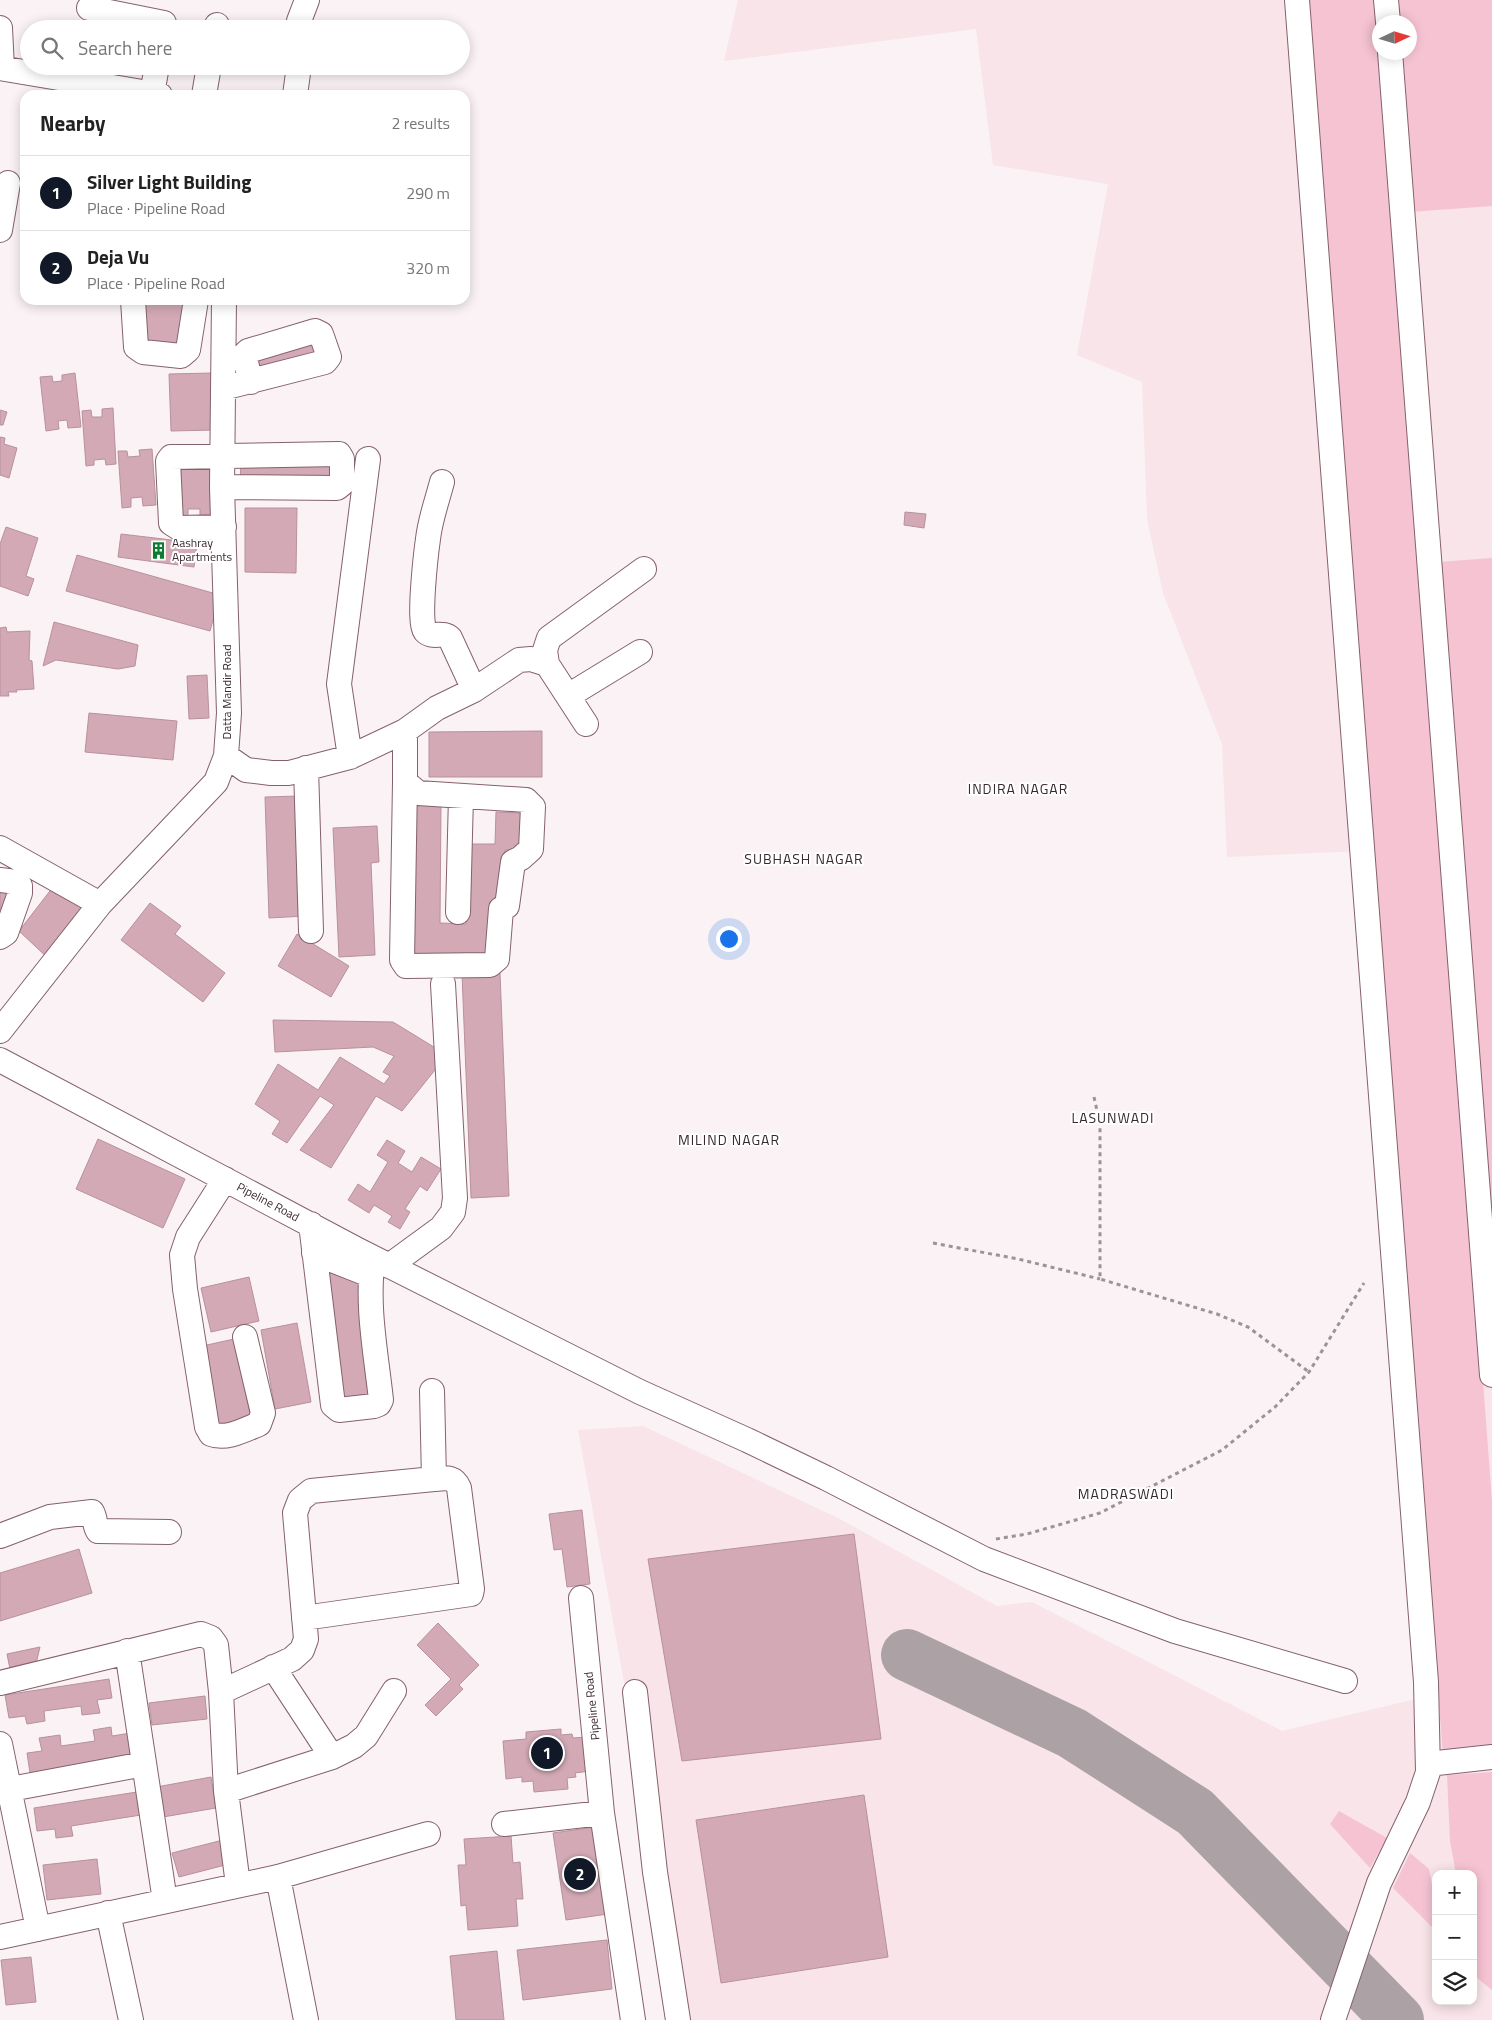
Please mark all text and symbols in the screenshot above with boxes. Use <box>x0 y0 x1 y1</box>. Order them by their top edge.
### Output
north arrow <box>1372 15 1417 60</box>
search box <box>20 20 470 75</box>
text: Search here <box>78 33 172 62</box>
icon: search <box>38 34 66 62</box>
text: Nearby <box>40 107 105 139</box>
text: 2 results <box>391 111 450 135</box>
text: Silver Light Building <box>87 167 251 196</box>
text: 1 <box>52 181 60 205</box>
text: 290 m <box>406 181 450 205</box>
text: Place · Pipeline Road <box>87 196 225 220</box>
text: Deja Vu <box>87 242 149 271</box>
text: 2 <box>52 256 60 280</box>
text: 320 m <box>406 256 450 280</box>
text: Place · Pipeline Road <box>87 271 225 295</box>
place label: Aashray Apartments <box>172 533 233 566</box>
building icon: Aashray Apartments <box>148 540 168 560</box>
street label: Datta Mandir Road <box>217 644 236 740</box>
district label: INDIRA NAGAR <box>968 778 1068 799</box>
district label: SUBHASH NAGAR <box>744 848 864 869</box>
your location <box>716 926 742 952</box>
district label: LASUNWADI <box>1072 1107 1154 1128</box>
district label: MILIND NAGAR <box>678 1129 780 1150</box>
street label: Pipeline Road <box>233 1177 303 1226</box>
district label: MADRASWADI <box>1078 1483 1174 1504</box>
street label: Pipeline Road <box>578 1671 605 1741</box>
pin: 1 <box>531 1734 563 1772</box>
pin: 2 <box>564 1855 596 1893</box>
map controls <box>1432 1870 1477 2005</box>
button: + <box>1432 1870 1477 1915</box>
button: − <box>1432 1915 1477 1960</box>
button: layers <box>1432 1960 1477 2005</box>

